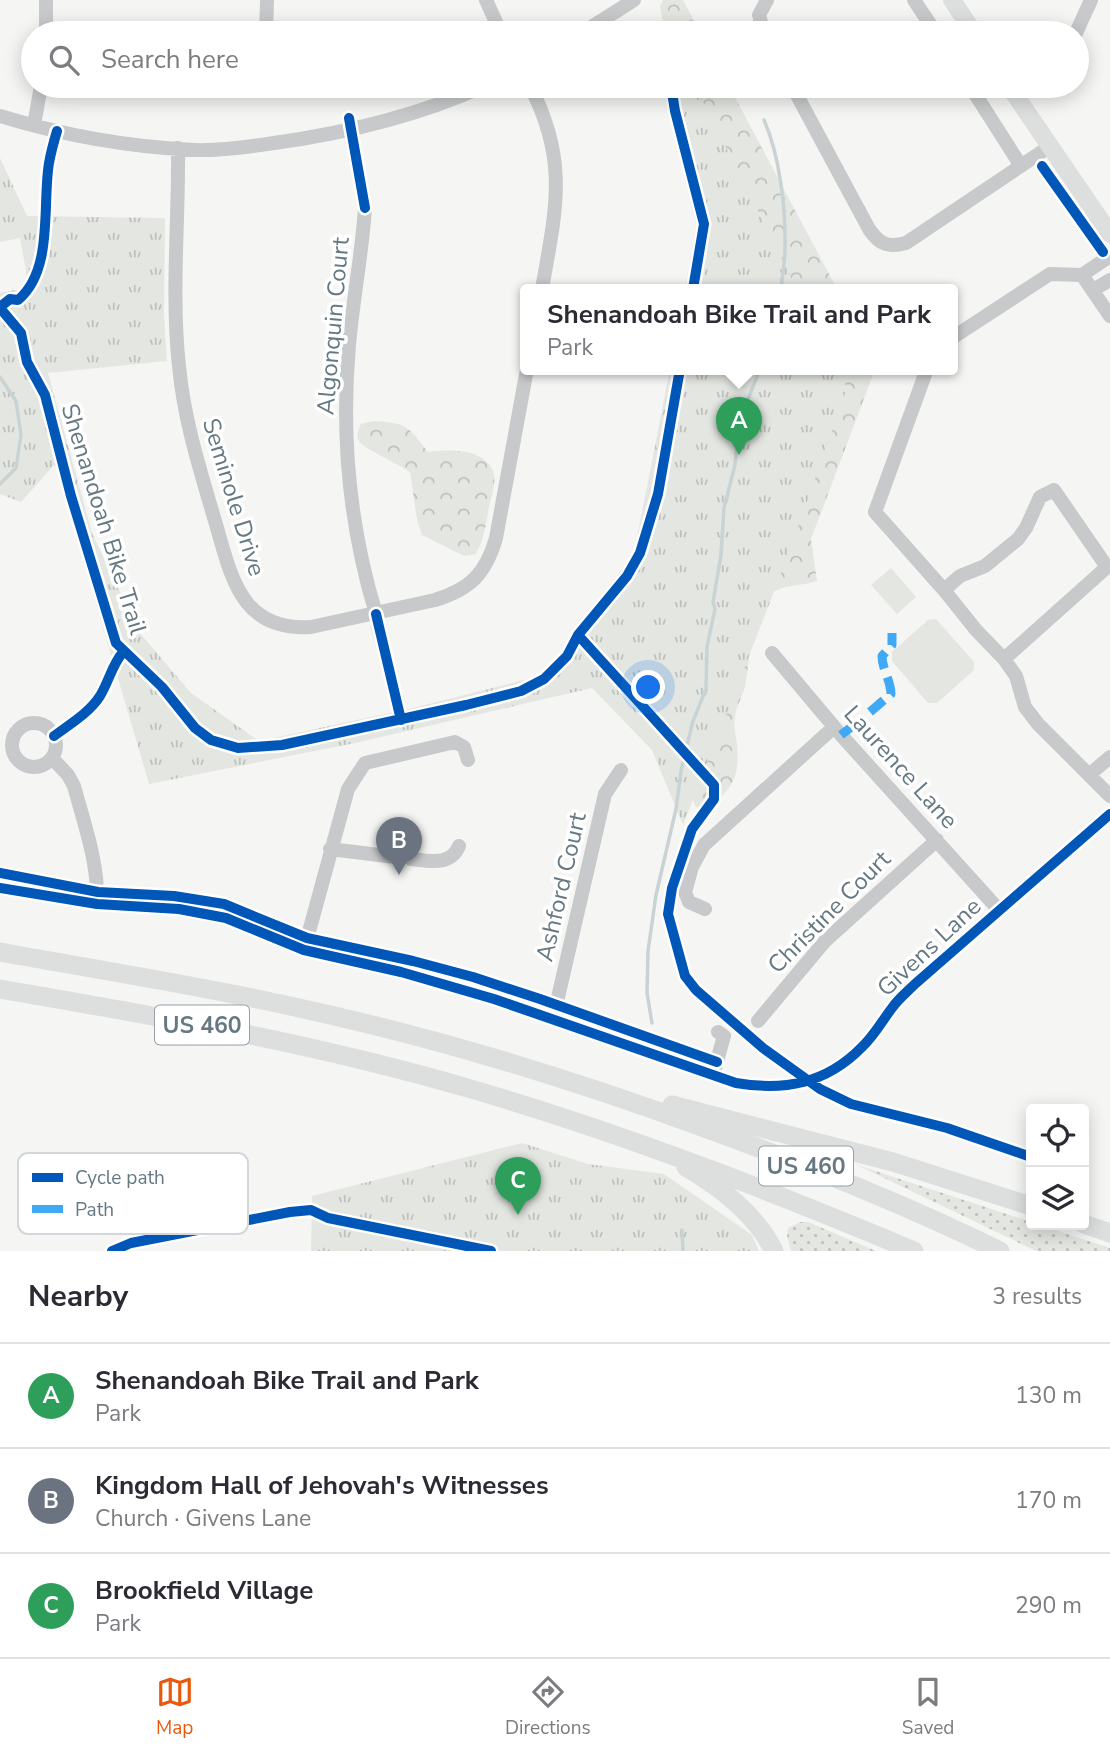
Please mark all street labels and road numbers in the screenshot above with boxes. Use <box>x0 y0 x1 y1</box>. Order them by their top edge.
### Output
street label: Algonquin Court <box>309 235 357 416</box>
street label: Shenandoah Bike Trail <box>54 400 154 638</box>
street label: Seminole Drive <box>195 414 273 580</box>
street label: Laurence Lane <box>837 698 965 836</box>
street label: Ashford Court <box>528 809 594 965</box>
street label: Christine Court <box>761 843 898 980</box>
street label: Givens Lane <box>870 890 988 1004</box>
road number: US 460 <box>155 1006 249 1044</box>
road number: US 460 <box>759 1147 853 1186</box>

